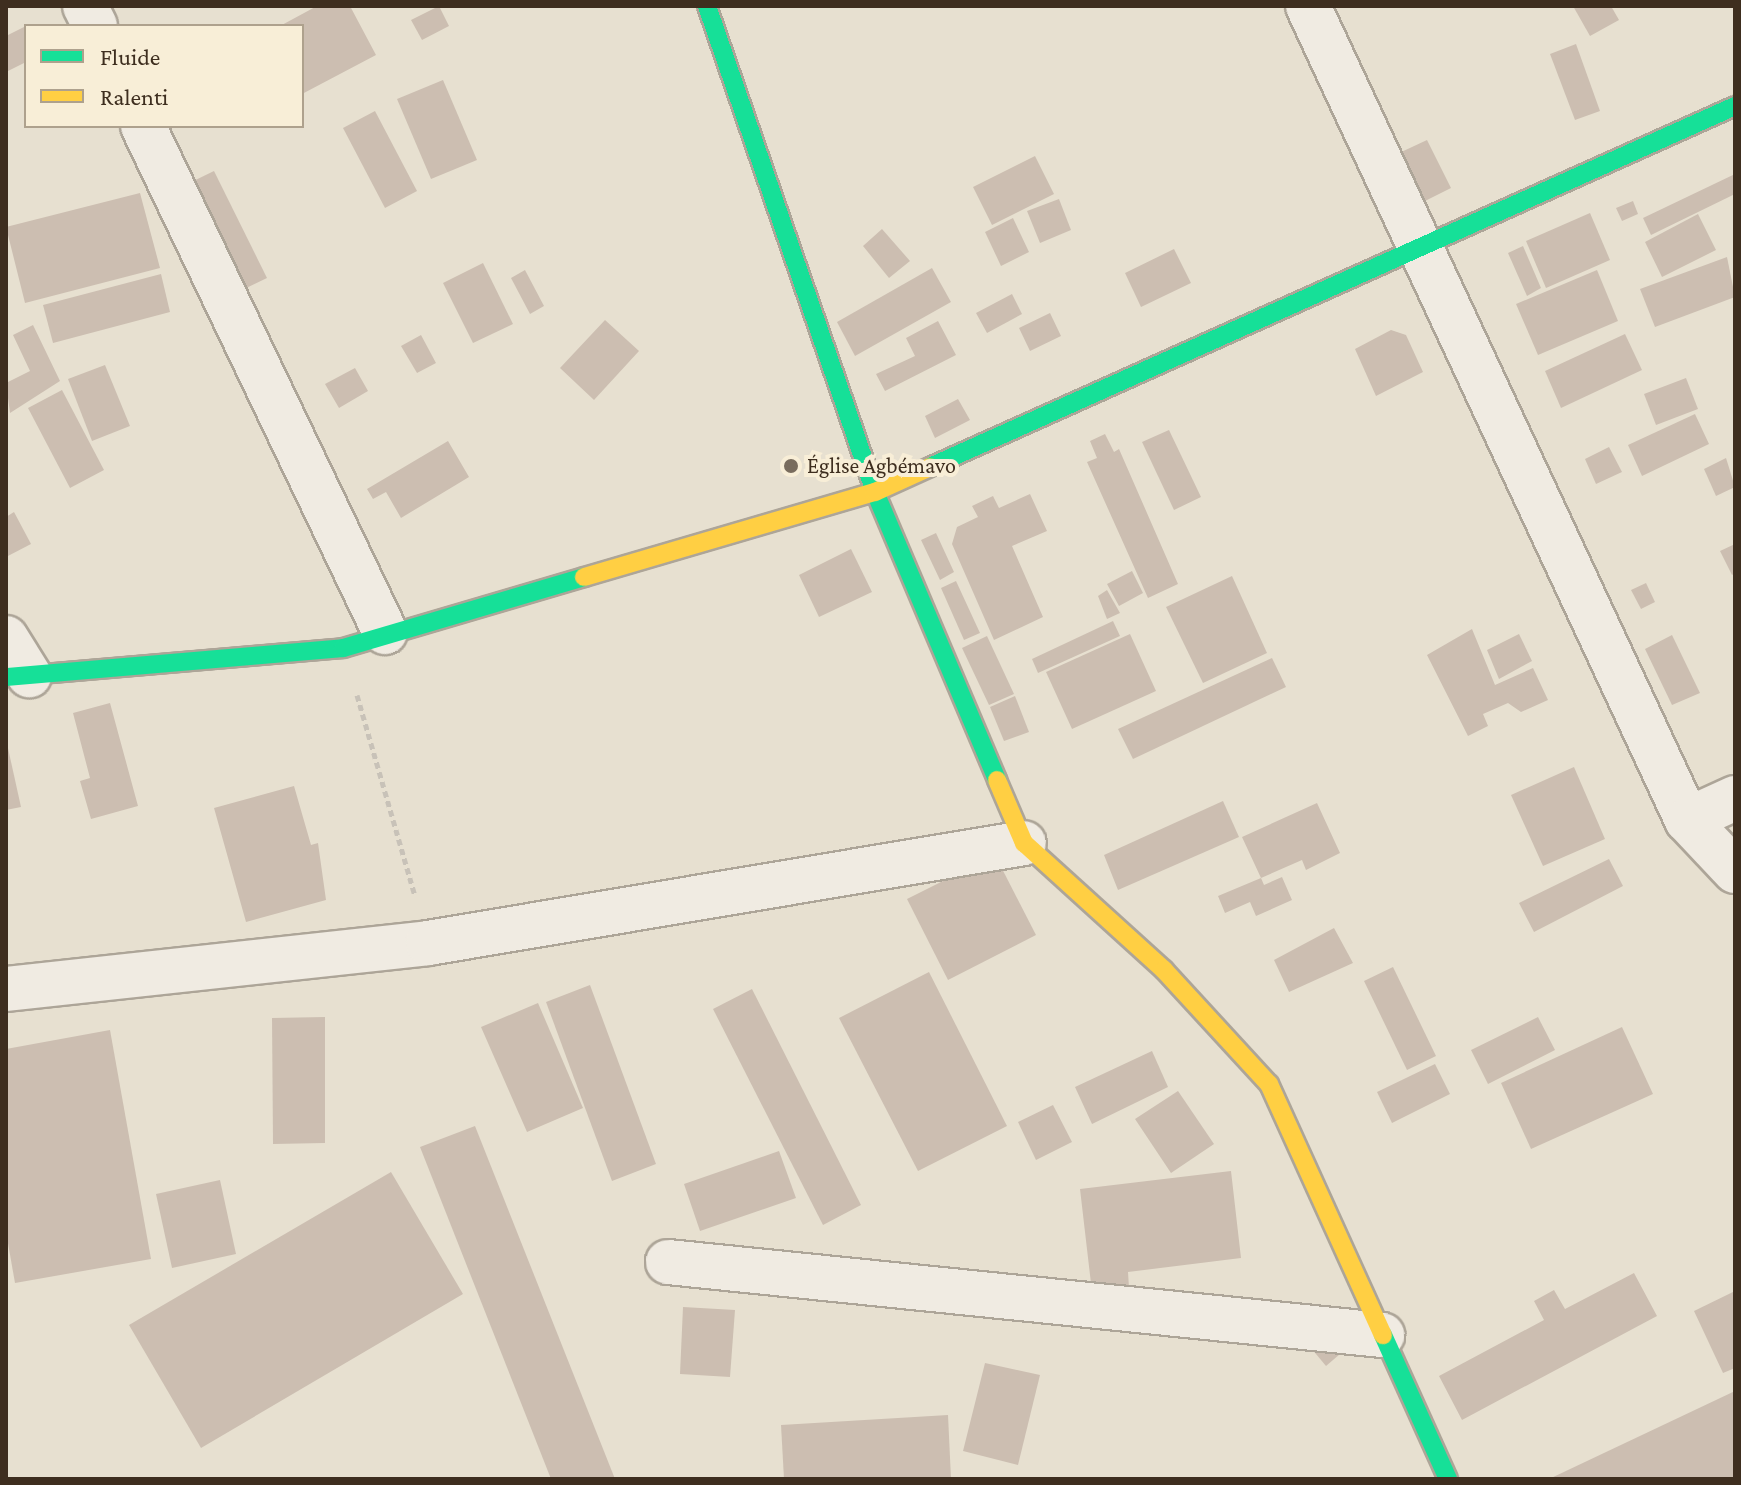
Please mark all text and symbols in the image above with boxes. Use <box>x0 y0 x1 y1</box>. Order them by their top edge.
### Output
legend <box>24 24 304 128</box>
text: Fluide <box>100 43 160 70</box>
text: Ralenti <box>100 83 168 110</box>
place label: Église Agbémavo <box>807 453 956 479</box>
marker: Église Agbémavo <box>782 457 800 475</box>

